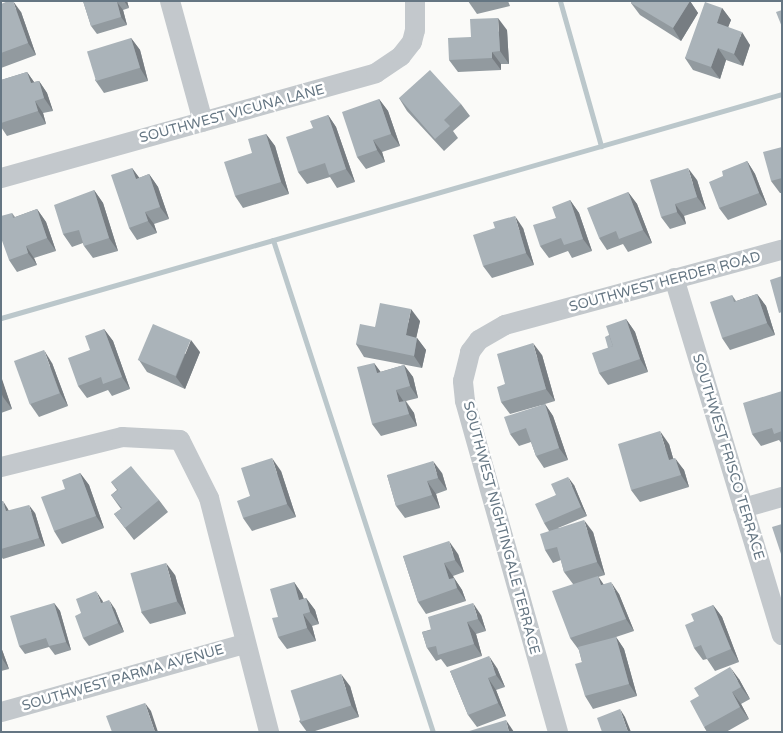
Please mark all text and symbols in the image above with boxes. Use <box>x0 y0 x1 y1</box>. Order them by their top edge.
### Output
street label: SOUTHWEST VICUNA LANE <box>138 81 326 147</box>
street label: SOUTHWEST HERDER ROAD <box>567 248 763 316</box>
street label: SOUTHWEST FRISCO TERRACE <box>689 352 767 562</box>
street label: SOUTHWEST NIGHTINGALE TERRACE <box>459 400 543 656</box>
street label: SOUTHWEST PARMA AVENUE <box>20 641 226 715</box>

